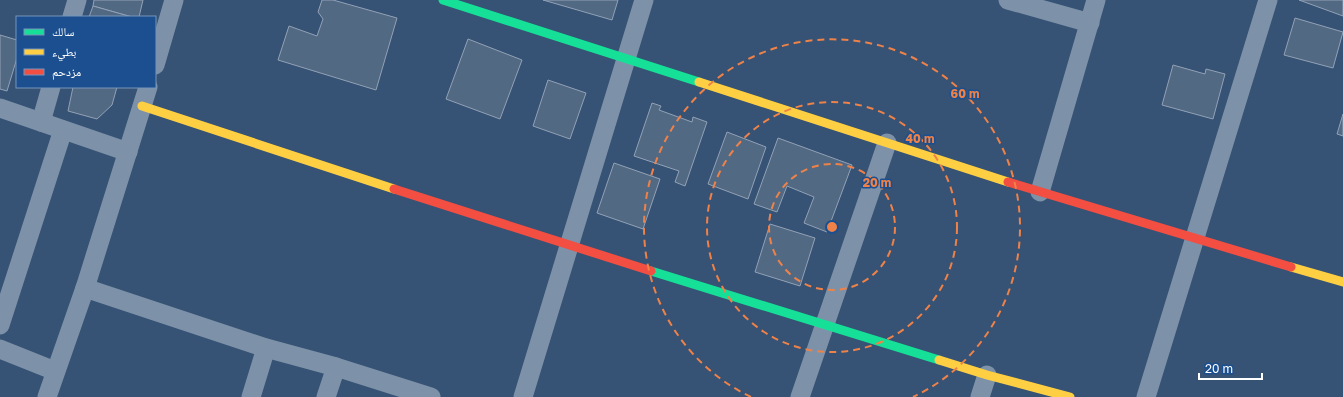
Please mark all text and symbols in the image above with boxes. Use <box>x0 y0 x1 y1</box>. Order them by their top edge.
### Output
legend <box>16 16 156 88</box>
text: سالك <box>52 24 74 39</box>
text: بطيء <box>52 44 76 62</box>
text: مزدحم <box>52 64 81 80</box>
text: 60 m <box>951 86 979 101</box>
text: 40 m <box>906 131 934 146</box>
text: 20 m <box>863 175 891 190</box>
centre of rings <box>825 220 839 234</box>
scale bar <box>1199 355 1262 381</box>
text: 20 m <box>1205 361 1233 376</box>

